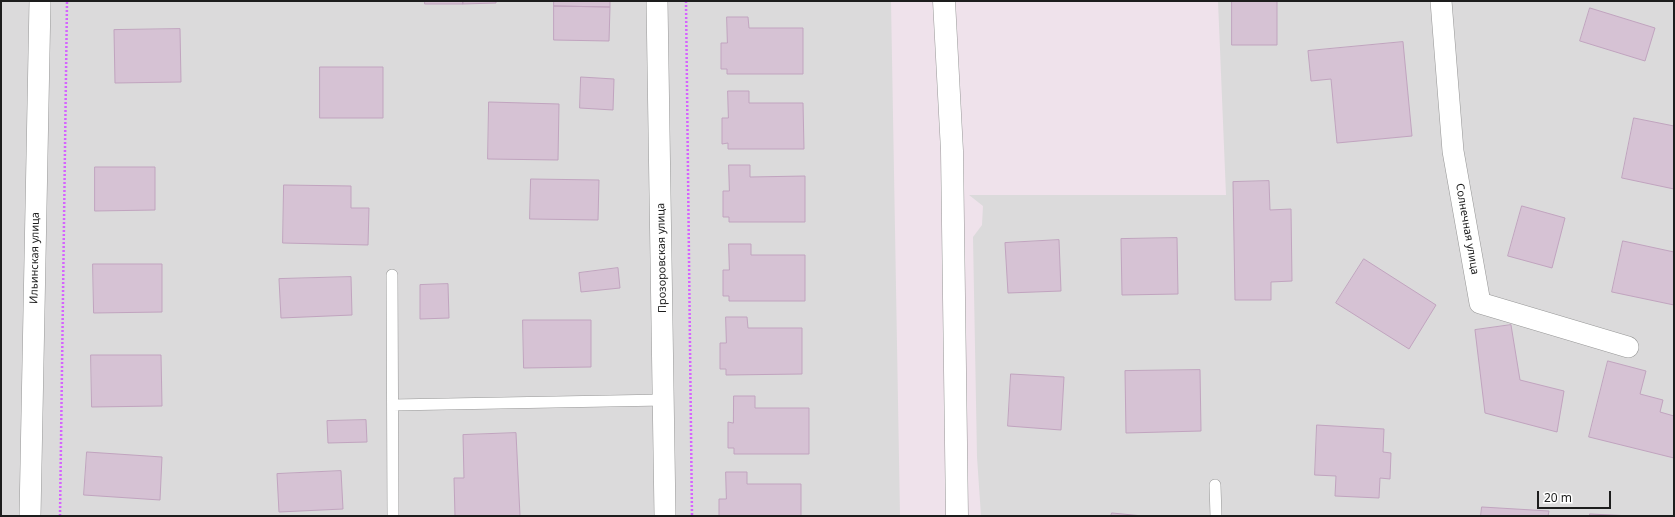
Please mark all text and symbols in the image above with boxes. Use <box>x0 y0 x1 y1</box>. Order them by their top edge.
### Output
street label: Солнечная улица <box>1452 182 1482 276</box>
street label: Прозоровская улица <box>654 203 670 313</box>
street label: Ильинская улица <box>28 212 42 304</box>
scale bar <box>1539 483 1613 509</box>
text: 20 m <box>1544 489 1572 506</box>

